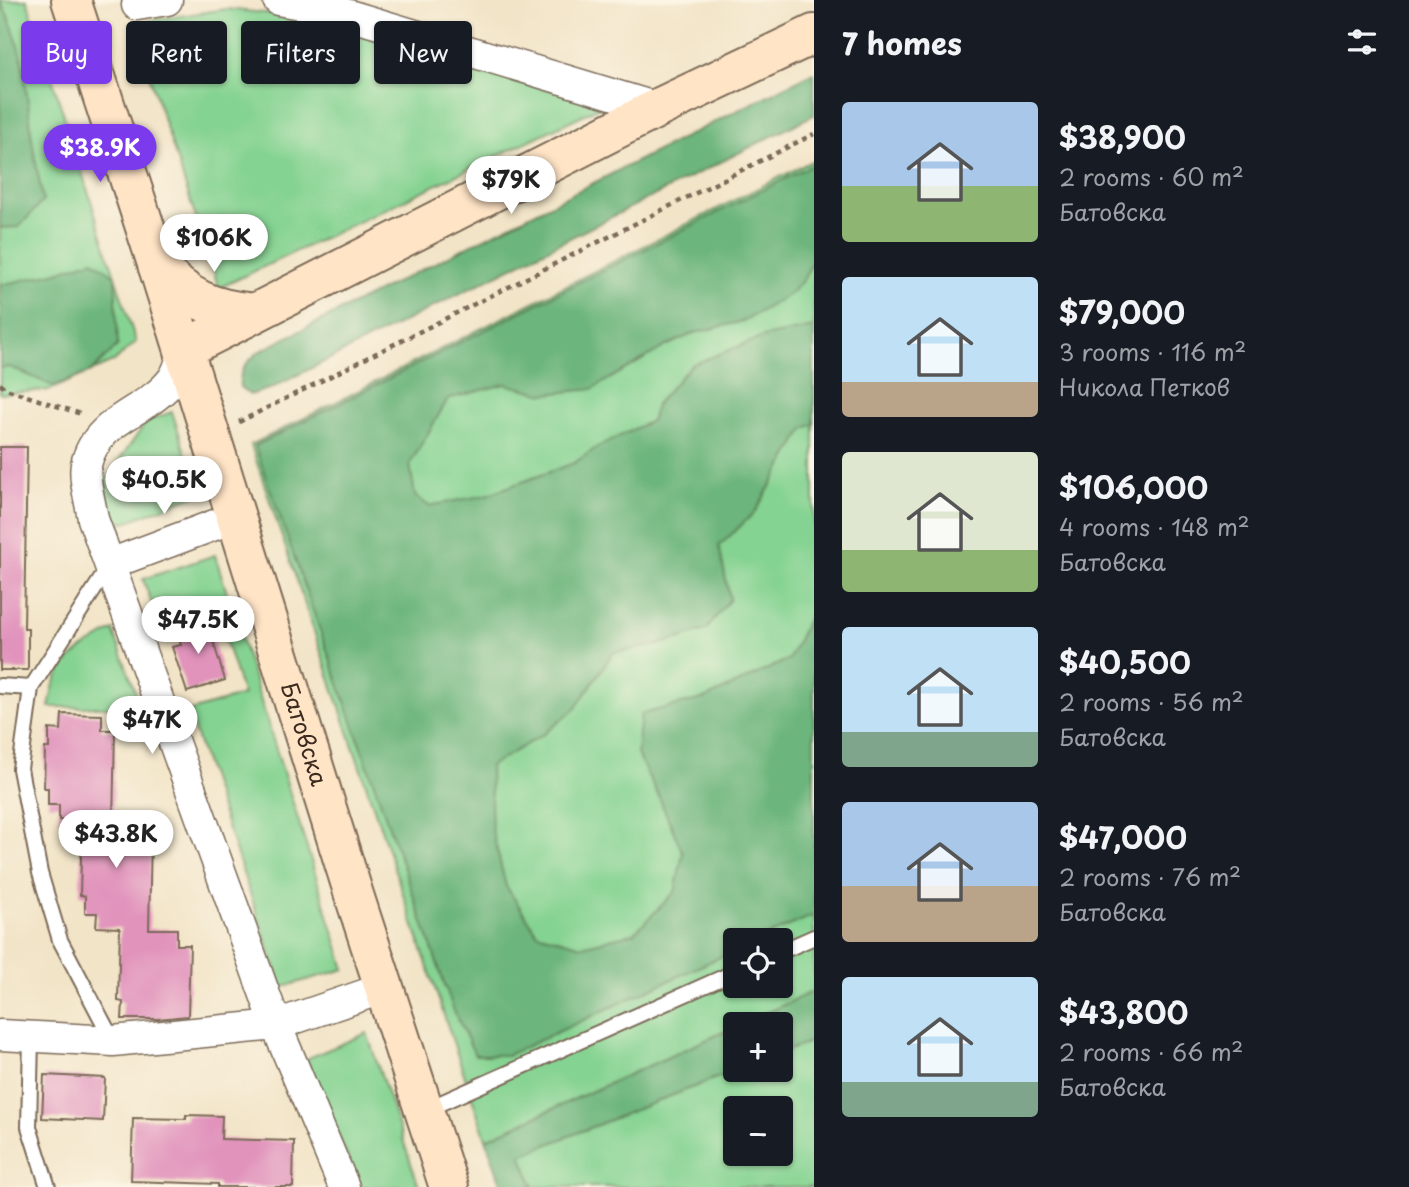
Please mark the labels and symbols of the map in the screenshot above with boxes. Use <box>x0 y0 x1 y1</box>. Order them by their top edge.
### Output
pin: $38.9K <box>43 124 157 184</box>
pin: $79K <box>470 156 552 216</box>
pin: $106K <box>165 215 263 274</box>
pin: $40.5K <box>107 456 221 516</box>
pin: $47.5K <box>141 596 255 656</box>
street label: Батовска <box>273 677 338 790</box>
pin: $47K <box>111 696 193 756</box>
pin: $43.8K <box>59 810 173 870</box>

